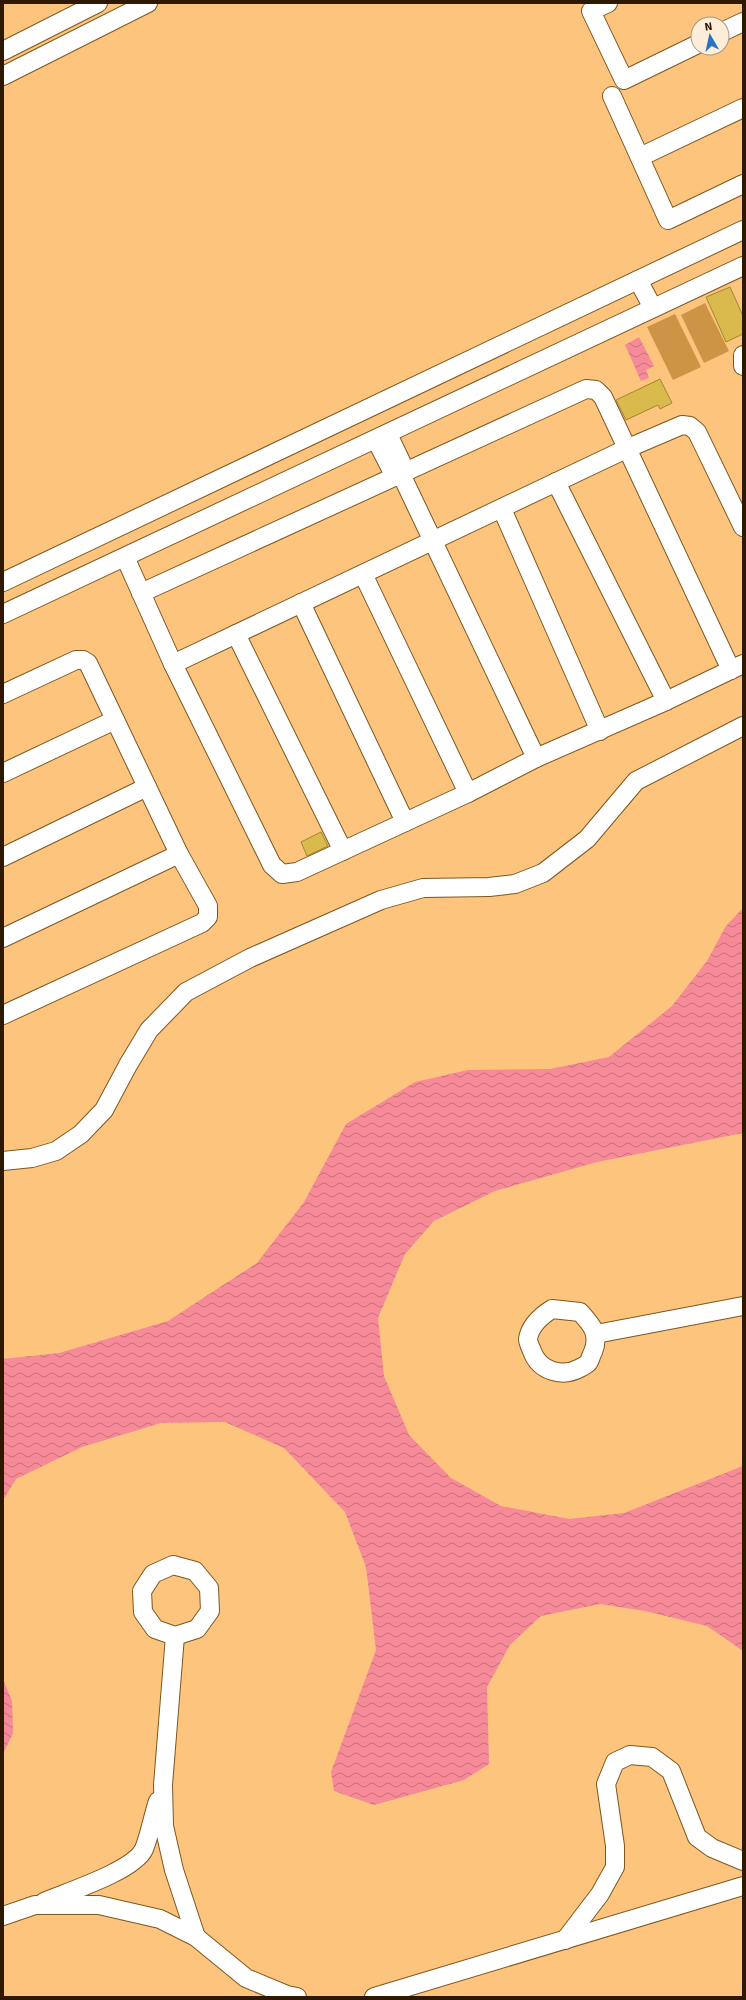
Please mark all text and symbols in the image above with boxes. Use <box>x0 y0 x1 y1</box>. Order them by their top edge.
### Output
north arrow <box>690 16 730 56</box>
text: N <box>704 20 713 34</box>

